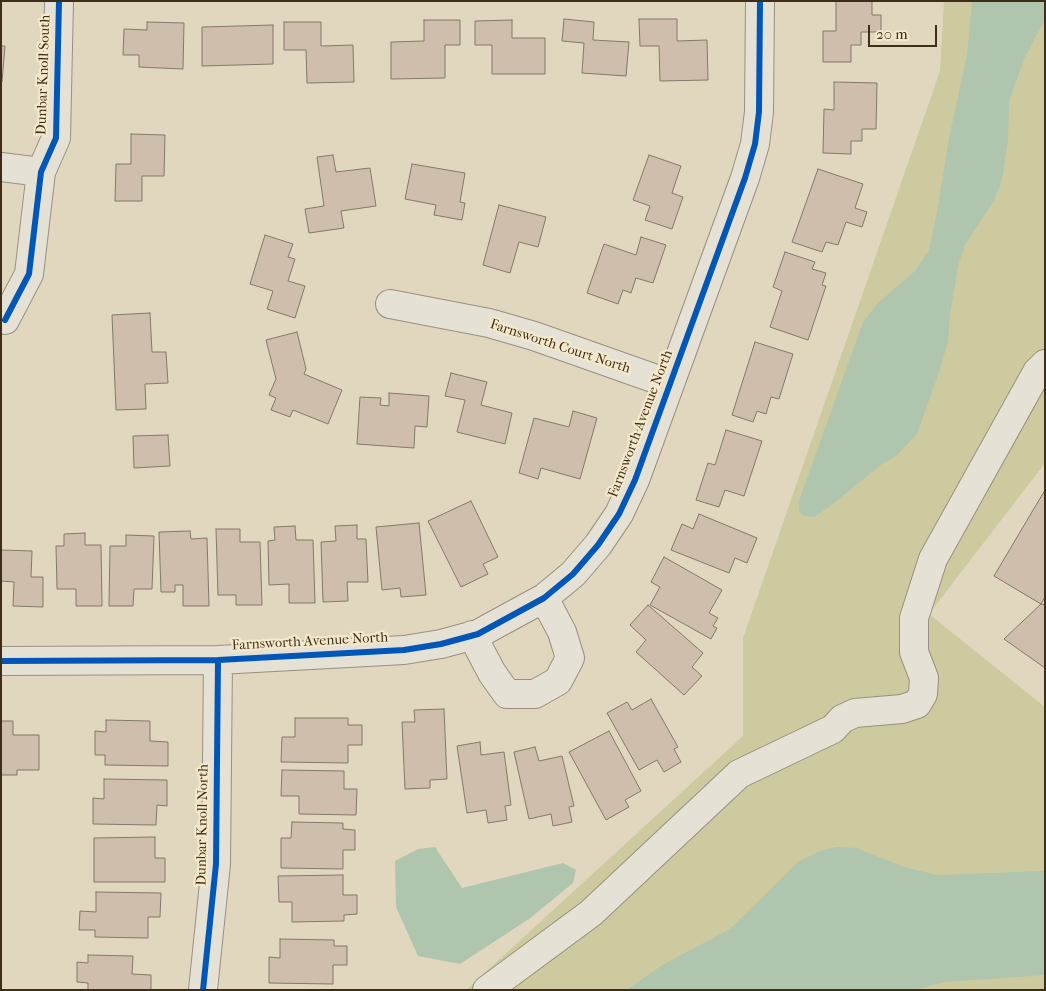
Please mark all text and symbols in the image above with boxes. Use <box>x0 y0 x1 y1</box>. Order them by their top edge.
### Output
street label: Dunbar Knoll South <box>34 15 54 135</box>
scale bar <box>871 15 940 47</box>
text: 20 m <box>876 25 908 43</box>
street label: Farnsworth Court North <box>488 316 632 378</box>
street label: Farnsworth Avenue North <box>605 348 677 500</box>
street label: Farnsworth Avenue North <box>231 630 389 654</box>
street label: Dunbar Knoll North <box>194 764 212 886</box>

